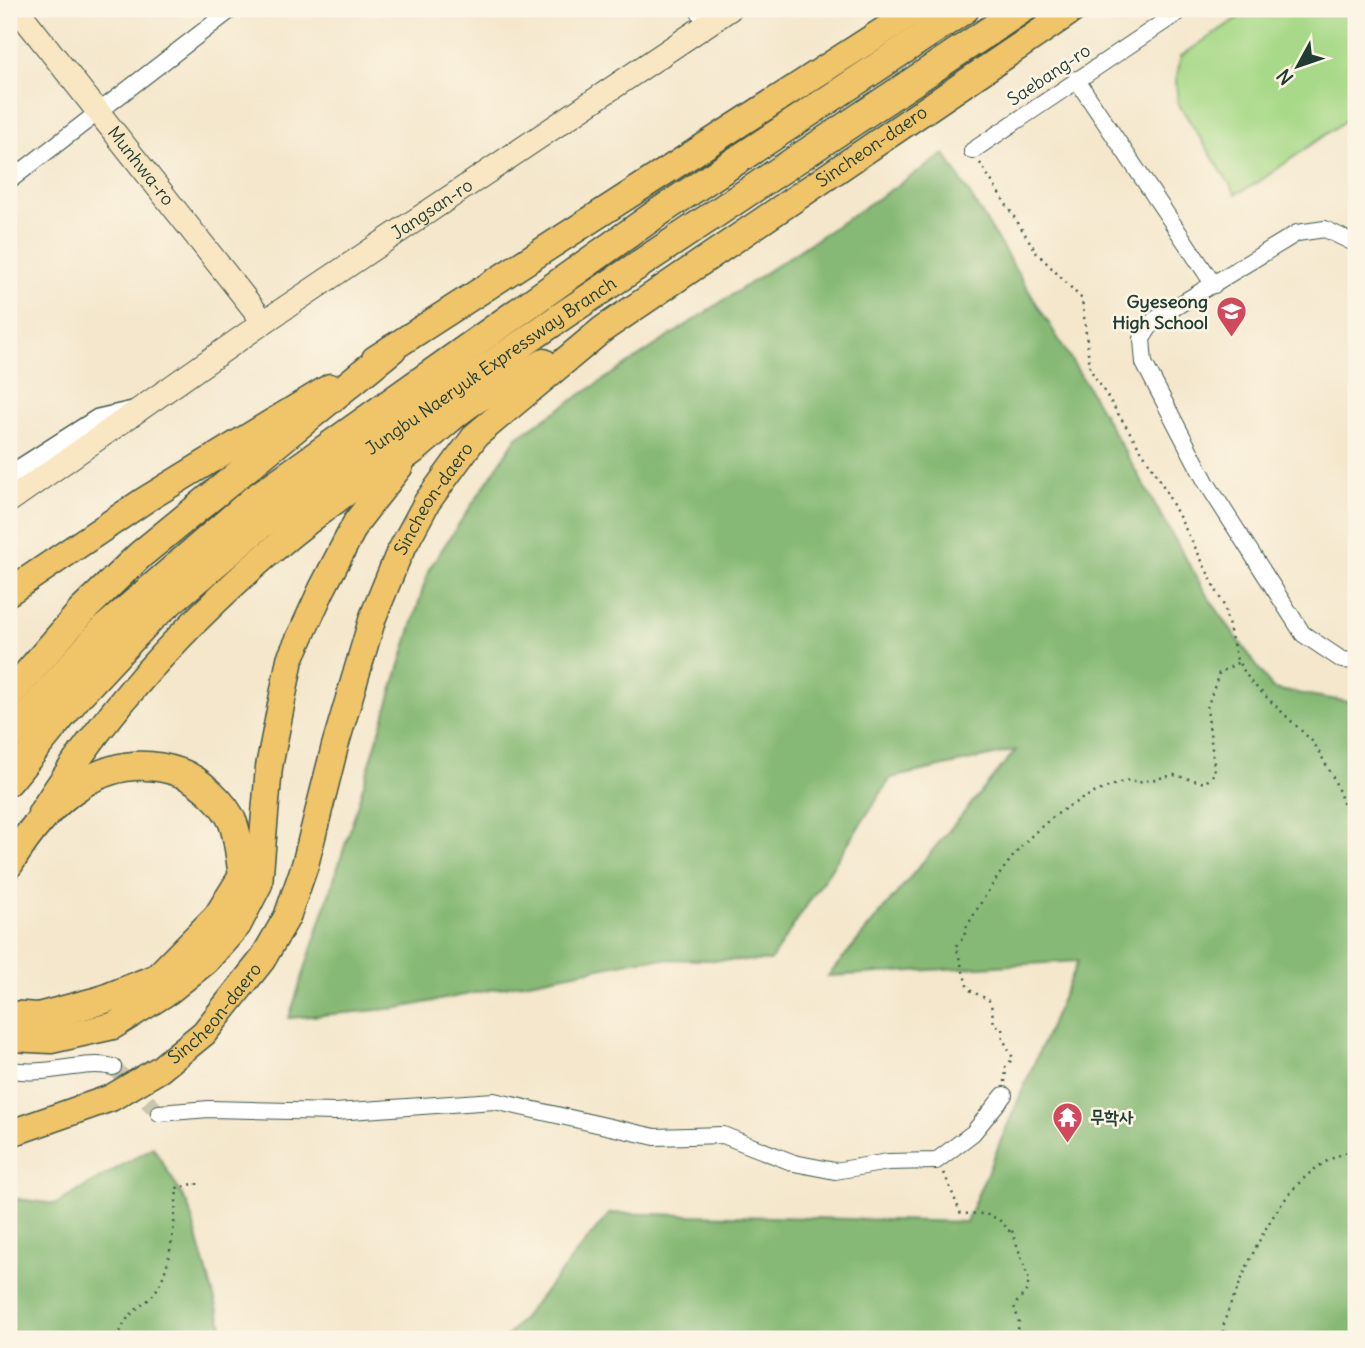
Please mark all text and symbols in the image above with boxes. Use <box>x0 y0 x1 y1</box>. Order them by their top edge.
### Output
north arrow <box>1264 32 1334 102</box>
street label: Saebang-ro <box>1003 38 1095 111</box>
text: N <box>1272 64 1298 90</box>
street label: Sincheon-daero <box>811 100 931 192</box>
street label: Munhwa-ro <box>103 121 180 210</box>
street label: Jangsan-ro <box>387 173 477 244</box>
street label: Jungbu Naeryuk Expressway Branch <box>361 271 620 460</box>
place label: Gyeseong High School <box>1113 290 1208 334</box>
school or university icon: Gyeseong High School <box>1214 295 1248 339</box>
street label: Sincheon-daero <box>389 438 478 559</box>
street label: Sincheon-daero <box>163 958 266 1069</box>
temple icon: 무학사 <box>1050 1100 1084 1144</box>
place label: 무학사 <box>1090 1105 1134 1128</box>

